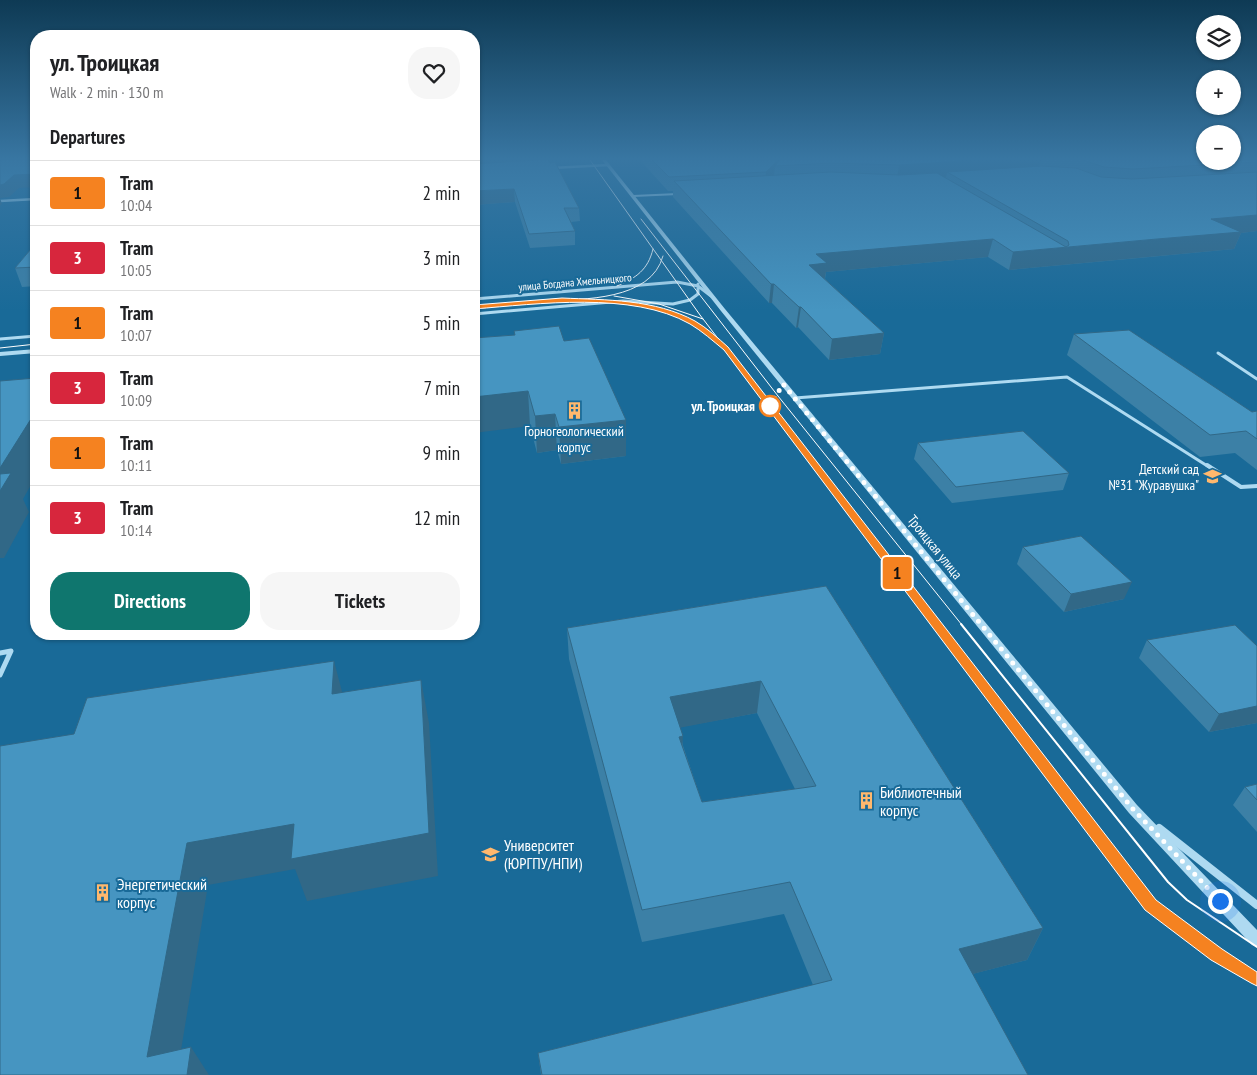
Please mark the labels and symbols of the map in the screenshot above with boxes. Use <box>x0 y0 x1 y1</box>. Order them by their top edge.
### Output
street label: улица Богдана Хмельницкого <box>518 270 632 294</box>
marker: ул. Троицкая <box>759 395 781 417</box>
place label: ул. Троицкая <box>690 397 755 415</box>
building icon: Горногеологический корпус <box>564 401 584 421</box>
place label: Горногеологический корпус <box>524 422 624 456</box>
place label: Детский сад №31 "Журавушка" <box>1108 460 1199 494</box>
school or university icon: Детский сад №31 "Журавушка" <box>1203 467 1223 487</box>
street label: Троицкая улица <box>904 511 966 583</box>
line badge: 1 <box>881 557 913 589</box>
place label: Библиотечный корпус <box>880 782 962 820</box>
building icon: Библиотечный корпус <box>856 791 876 811</box>
place label: Университет (ЮРГПУ/НПИ) <box>504 835 582 873</box>
school or university icon: Университет (ЮРГПУ/НПИ) <box>480 844 500 864</box>
place label: Энергетический корпус <box>117 874 207 912</box>
building icon: Энергетический корпус <box>93 883 113 903</box>
your location <box>1208 889 1233 914</box>

